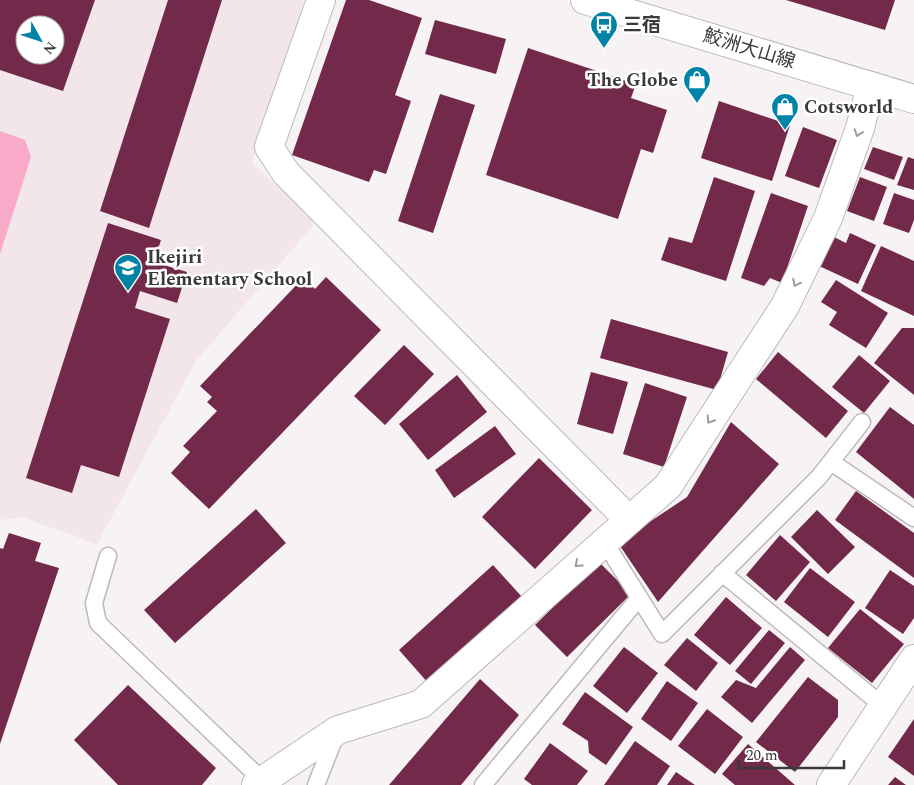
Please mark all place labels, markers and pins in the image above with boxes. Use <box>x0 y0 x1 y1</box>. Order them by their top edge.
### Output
bus stop icon: 三宿 <box>589 10 619 49</box>
place label: 三宿 <box>623 11 661 40</box>
shop icon: The Globe <box>682 65 712 104</box>
place label: The Globe <box>587 66 678 95</box>
shop icon: Cotsworld <box>770 92 800 131</box>
place label: Cotsworld <box>804 93 893 122</box>
place label: Ikejiri Elementary School <box>147 243 312 294</box>
school or university icon: Ikejiri Elementary School <box>113 253 143 292</box>

